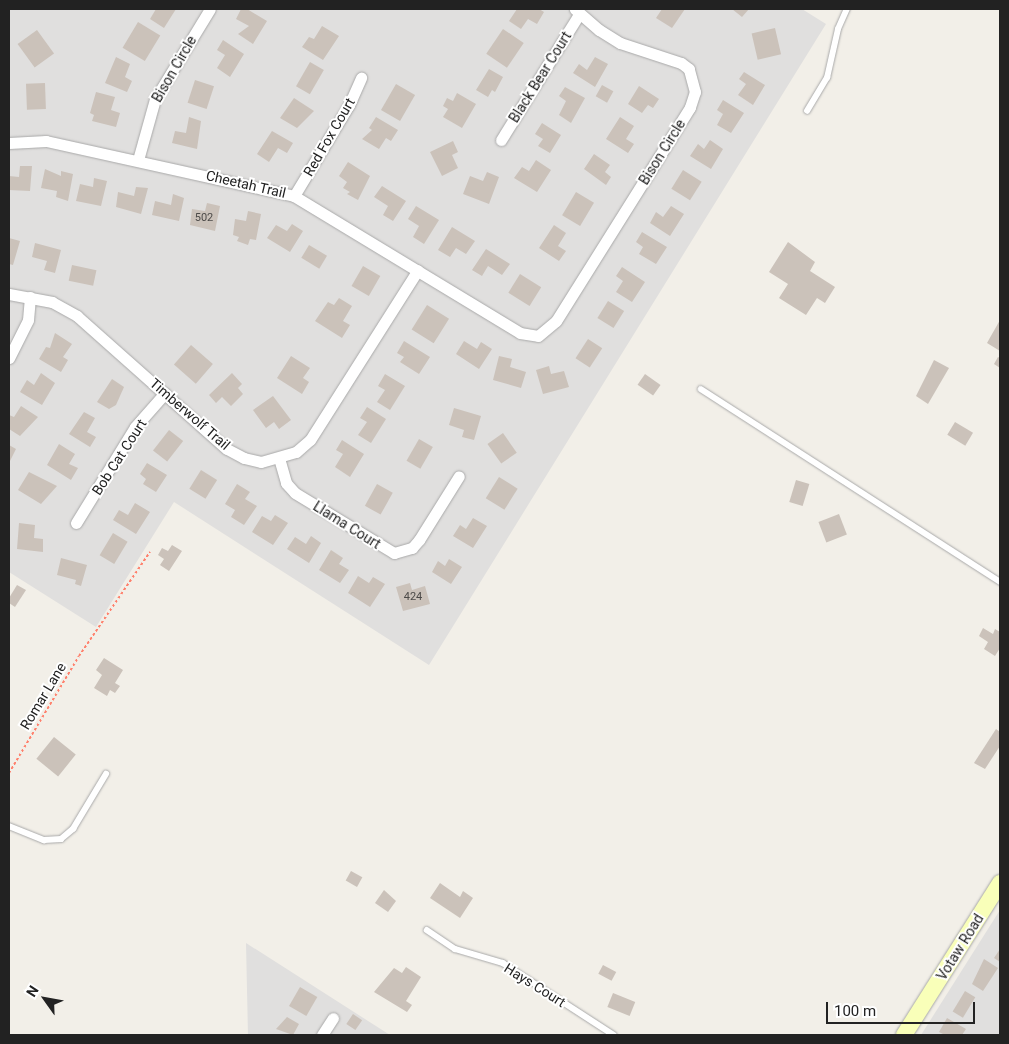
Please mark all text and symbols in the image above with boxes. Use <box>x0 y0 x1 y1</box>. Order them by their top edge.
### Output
street label: Black Bear Court <box>505 28 575 126</box>
street label: Bison Circle <box>148 33 200 105</box>
street label: Red Fox Court <box>300 95 358 179</box>
street label: Bison Circle <box>635 116 689 188</box>
street label: Cheetah Trail <box>204 167 288 201</box>
house number: 502 <box>195 211 213 225</box>
street label: Timberwolf Trail <box>146 374 234 454</box>
street label: Bob Cat Court <box>88 416 150 498</box>
street label: Llama Court <box>310 498 384 552</box>
house number: 424 <box>404 590 422 604</box>
street label: Romar Lane <box>16 660 70 732</box>
street label: Votaw Road <box>933 911 987 983</box>
street label: Hays Court <box>501 960 569 1010</box>
north arrow <box>20 974 70 1024</box>
text: N <box>23 983 42 999</box>
scale bar <box>829 992 978 1024</box>
text: 100 m <box>834 1002 876 1020</box>

